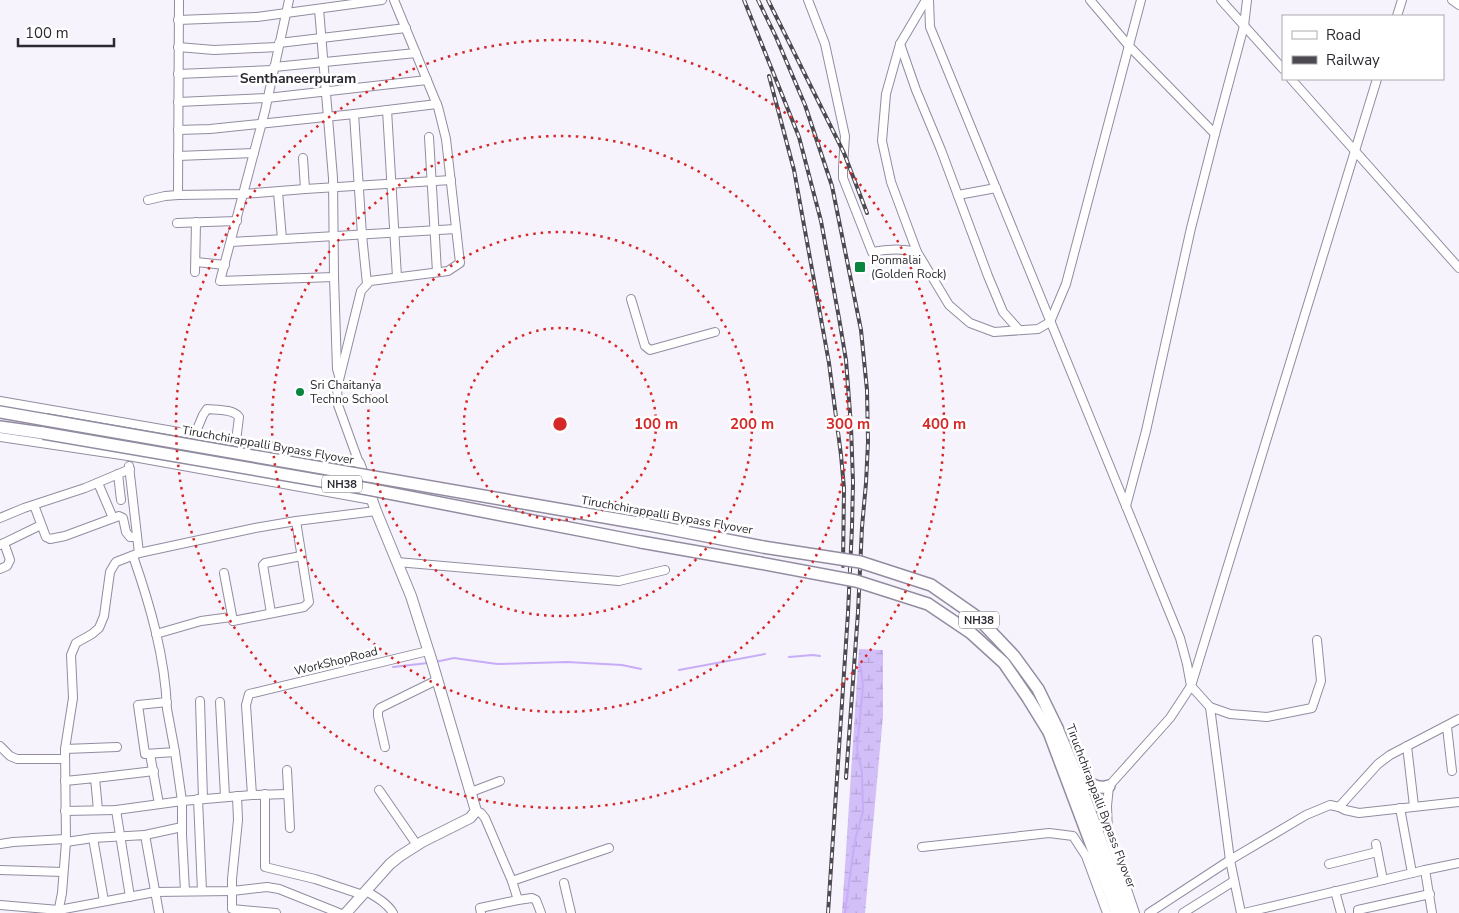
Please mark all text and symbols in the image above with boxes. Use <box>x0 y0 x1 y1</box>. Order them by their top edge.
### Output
scale bar <box>18 15 114 47</box>
legend <box>1282 15 1444 80</box>
text: 100 m <box>25 23 69 43</box>
text: Road <box>1326 25 1361 45</box>
text: Railway <box>1326 50 1380 70</box>
district label: Senthaneerpuram <box>240 69 356 88</box>
place label: Ponmalai (Golden Rock) <box>871 252 947 282</box>
marker: Ponmalai (Golden Rock) <box>853 260 867 274</box>
place label: Sri Chaitanya Techno School <box>310 377 389 407</box>
marker: Sri Chaitanya Techno School <box>294 386 306 398</box>
text: 100 m <box>634 414 678 434</box>
text: 200 m <box>730 414 774 434</box>
text: 300 m <box>826 414 870 434</box>
text: 400 m <box>922 414 966 434</box>
centre of rings <box>551 415 569 433</box>
street label: Tiruchchirappalli Bypass Flyover <box>181 422 356 468</box>
road number: NH38 <box>322 476 362 492</box>
street label: Tiruchchirappalli Bypass Flyover <box>580 492 755 538</box>
road number: NH38 <box>959 612 999 628</box>
street label: WorkShopRoad <box>293 643 379 679</box>
street label: Tiruchchirappalli Bypass Flyover <box>1062 722 1140 891</box>

